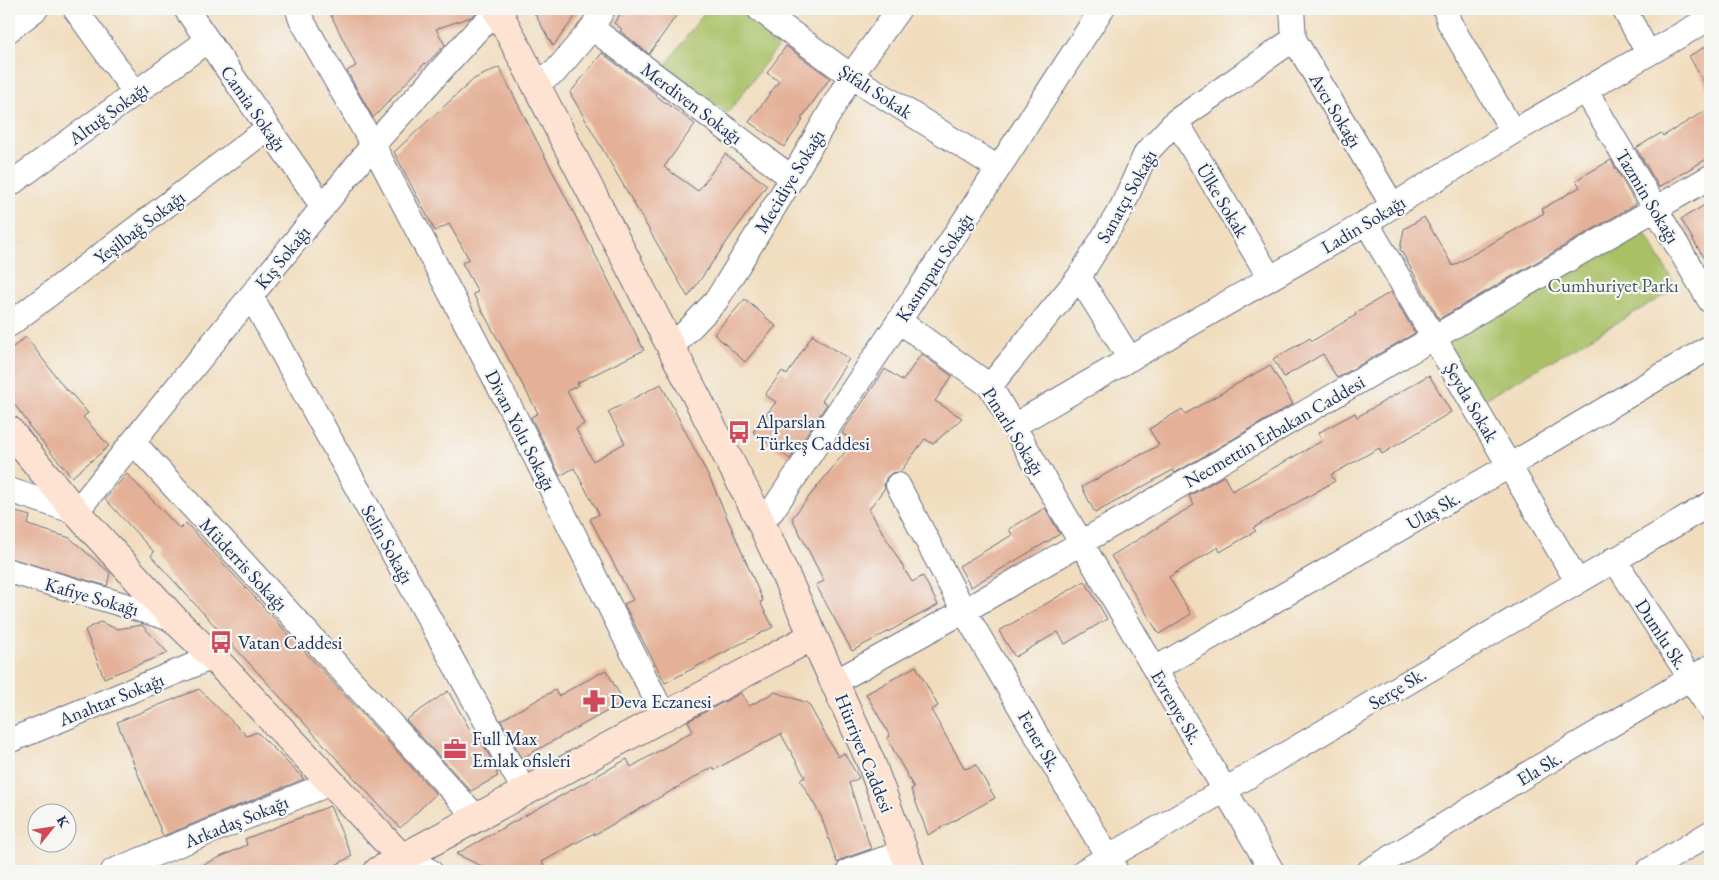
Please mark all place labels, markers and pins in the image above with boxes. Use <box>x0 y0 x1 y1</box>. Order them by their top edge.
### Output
place label: Alparslan Türkeş Caddesi <box>755 409 870 456</box>
bus stop icon: Alparslan Türkeş Caddesi <box>726 419 752 445</box>
bus stop icon: Vatan Caddesi <box>208 629 234 655</box>
place label: Vatan Caddesi <box>238 630 343 655</box>
pharmacy icon: Deva Eczanesi <box>581 688 607 714</box>
place label: Deva Eczanesi <box>610 689 712 714</box>
place label: Full Max Emlak ofisleri <box>472 726 571 773</box>
office icon: Full Max Emlak ofisleri <box>442 736 468 762</box>

